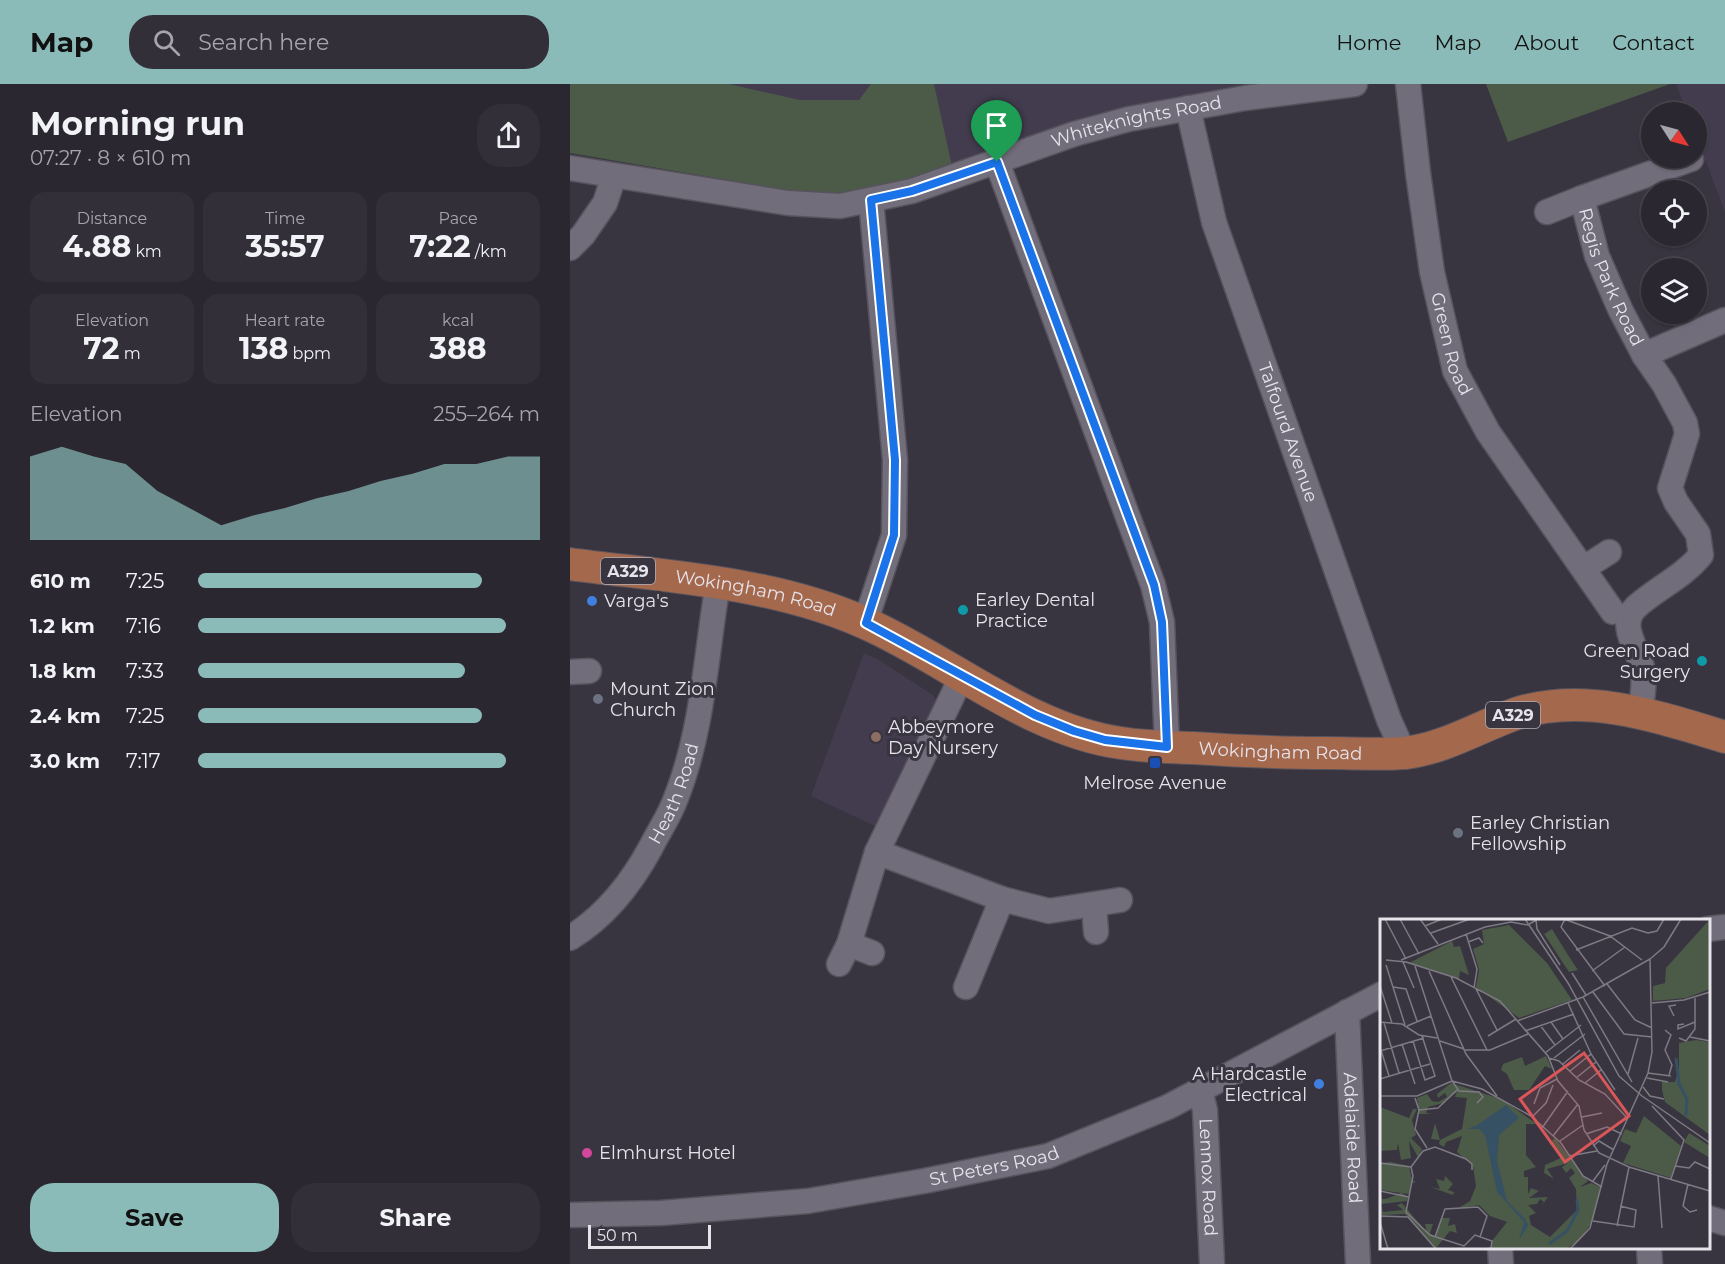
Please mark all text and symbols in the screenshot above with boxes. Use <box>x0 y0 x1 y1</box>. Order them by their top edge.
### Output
search box <box>129 15 549 69</box>
text: Map <box>30 25 93 59</box>
icon: search <box>150 26 183 59</box>
text: Search here <box>198 29 329 56</box>
text: Home <box>1336 30 1401 55</box>
text: Map <box>1434 30 1481 55</box>
text: About <box>1514 30 1579 55</box>
text: Contact <box>1612 30 1695 55</box>
street label: Whiteknights Road <box>1048 91 1224 152</box>
pin <box>971 100 1022 162</box>
north arrow <box>1641 102 1707 168</box>
map controls <box>1641 102 1707 324</box>
text: Morning run <box>30 103 245 143</box>
button: share <box>477 104 540 167</box>
icon: arrive <box>980 109 1013 142</box>
text: 07:27 · 8 × 610 m <box>30 146 191 170</box>
button: locate <box>1641 180 1707 246</box>
street label: Regis Park Road <box>1574 205 1648 350</box>
text: Distance <box>77 209 147 228</box>
text: Time <box>265 209 305 228</box>
text: Pace <box>438 209 478 228</box>
text: 4.88 <box>62 228 131 265</box>
text: 35:57 <box>245 228 325 265</box>
text: 7:22 <box>409 228 471 265</box>
text: km <box>131 242 162 261</box>
text: /km <box>471 242 507 261</box>
button: layers <box>1641 258 1707 324</box>
street label: Green Road <box>1426 290 1477 399</box>
text: Elevation <box>75 311 149 330</box>
text: Heart rate <box>245 311 325 330</box>
text: kcal <box>442 311 474 330</box>
text: 72 <box>83 330 120 367</box>
text: 138 <box>239 330 288 367</box>
text: 388 <box>429 330 487 367</box>
text: m <box>120 344 141 363</box>
text: bpm <box>288 344 331 363</box>
street label: Talfourd Avenue <box>1253 360 1323 505</box>
text: Elevation <box>30 402 122 426</box>
text: 255–264 m <box>433 402 540 426</box>
road number: A329 <box>601 558 655 584</box>
street label: Wokingham Road <box>674 566 839 621</box>
text: 610 m <box>30 569 91 593</box>
text: 7:25 <box>126 569 164 593</box>
place label: Earley Dental Practice <box>975 589 1095 632</box>
place label: Varga's <box>604 590 669 612</box>
marker: Varga's <box>585 594 599 608</box>
marker: Earley Dental Practice <box>956 603 970 617</box>
text: 1.2 km <box>30 614 95 638</box>
text: 7:16 <box>126 614 161 638</box>
place label: Green Road Surgery <box>1583 640 1690 683</box>
marker: Green Road Surgery <box>1695 654 1709 668</box>
text: 1.8 km <box>30 659 96 683</box>
text: 7:33 <box>126 659 164 683</box>
place label: Mount Zion Church <box>610 678 715 721</box>
marker: Mount Zion Church <box>591 692 605 706</box>
road number: A329 <box>1486 702 1540 728</box>
text: 2.4 km <box>30 704 101 728</box>
text: 7:25 <box>126 704 164 728</box>
place label: Abbeymore Day Nursery <box>888 716 998 759</box>
marker: Abbeymore Day Nursery <box>869 730 883 744</box>
street label: Wokingham Road <box>1198 737 1363 765</box>
street label: Heath Road <box>644 741 704 848</box>
text: 3.0 km <box>30 749 100 773</box>
text: 7:17 <box>126 749 161 773</box>
marker: Melrose Avenue <box>1148 756 1162 770</box>
place label: Melrose Avenue <box>1083 772 1227 794</box>
place label: Earley Christian Fellowship <box>1470 812 1610 855</box>
marker: Earley Christian Fellowship <box>1451 826 1465 840</box>
inset map <box>1380 919 1710 1249</box>
place label: A Hardcastle Electrical <box>1192 1063 1307 1106</box>
street label: Adelaide Road <box>1339 1072 1366 1204</box>
marker: A Hardcastle Electrical <box>1312 1077 1326 1091</box>
street label: Lennox Road <box>1194 1118 1222 1237</box>
street label: St Peters Road <box>927 1141 1063 1191</box>
place label: Elmhurst Hotel <box>599 1142 736 1164</box>
marker: Elmhurst Hotel <box>580 1146 594 1160</box>
button: Save <box>30 1183 279 1252</box>
button: Share <box>291 1183 540 1252</box>
scale bar <box>588 1222 711 1250</box>
text: 50 m <box>597 1226 638 1245</box>

